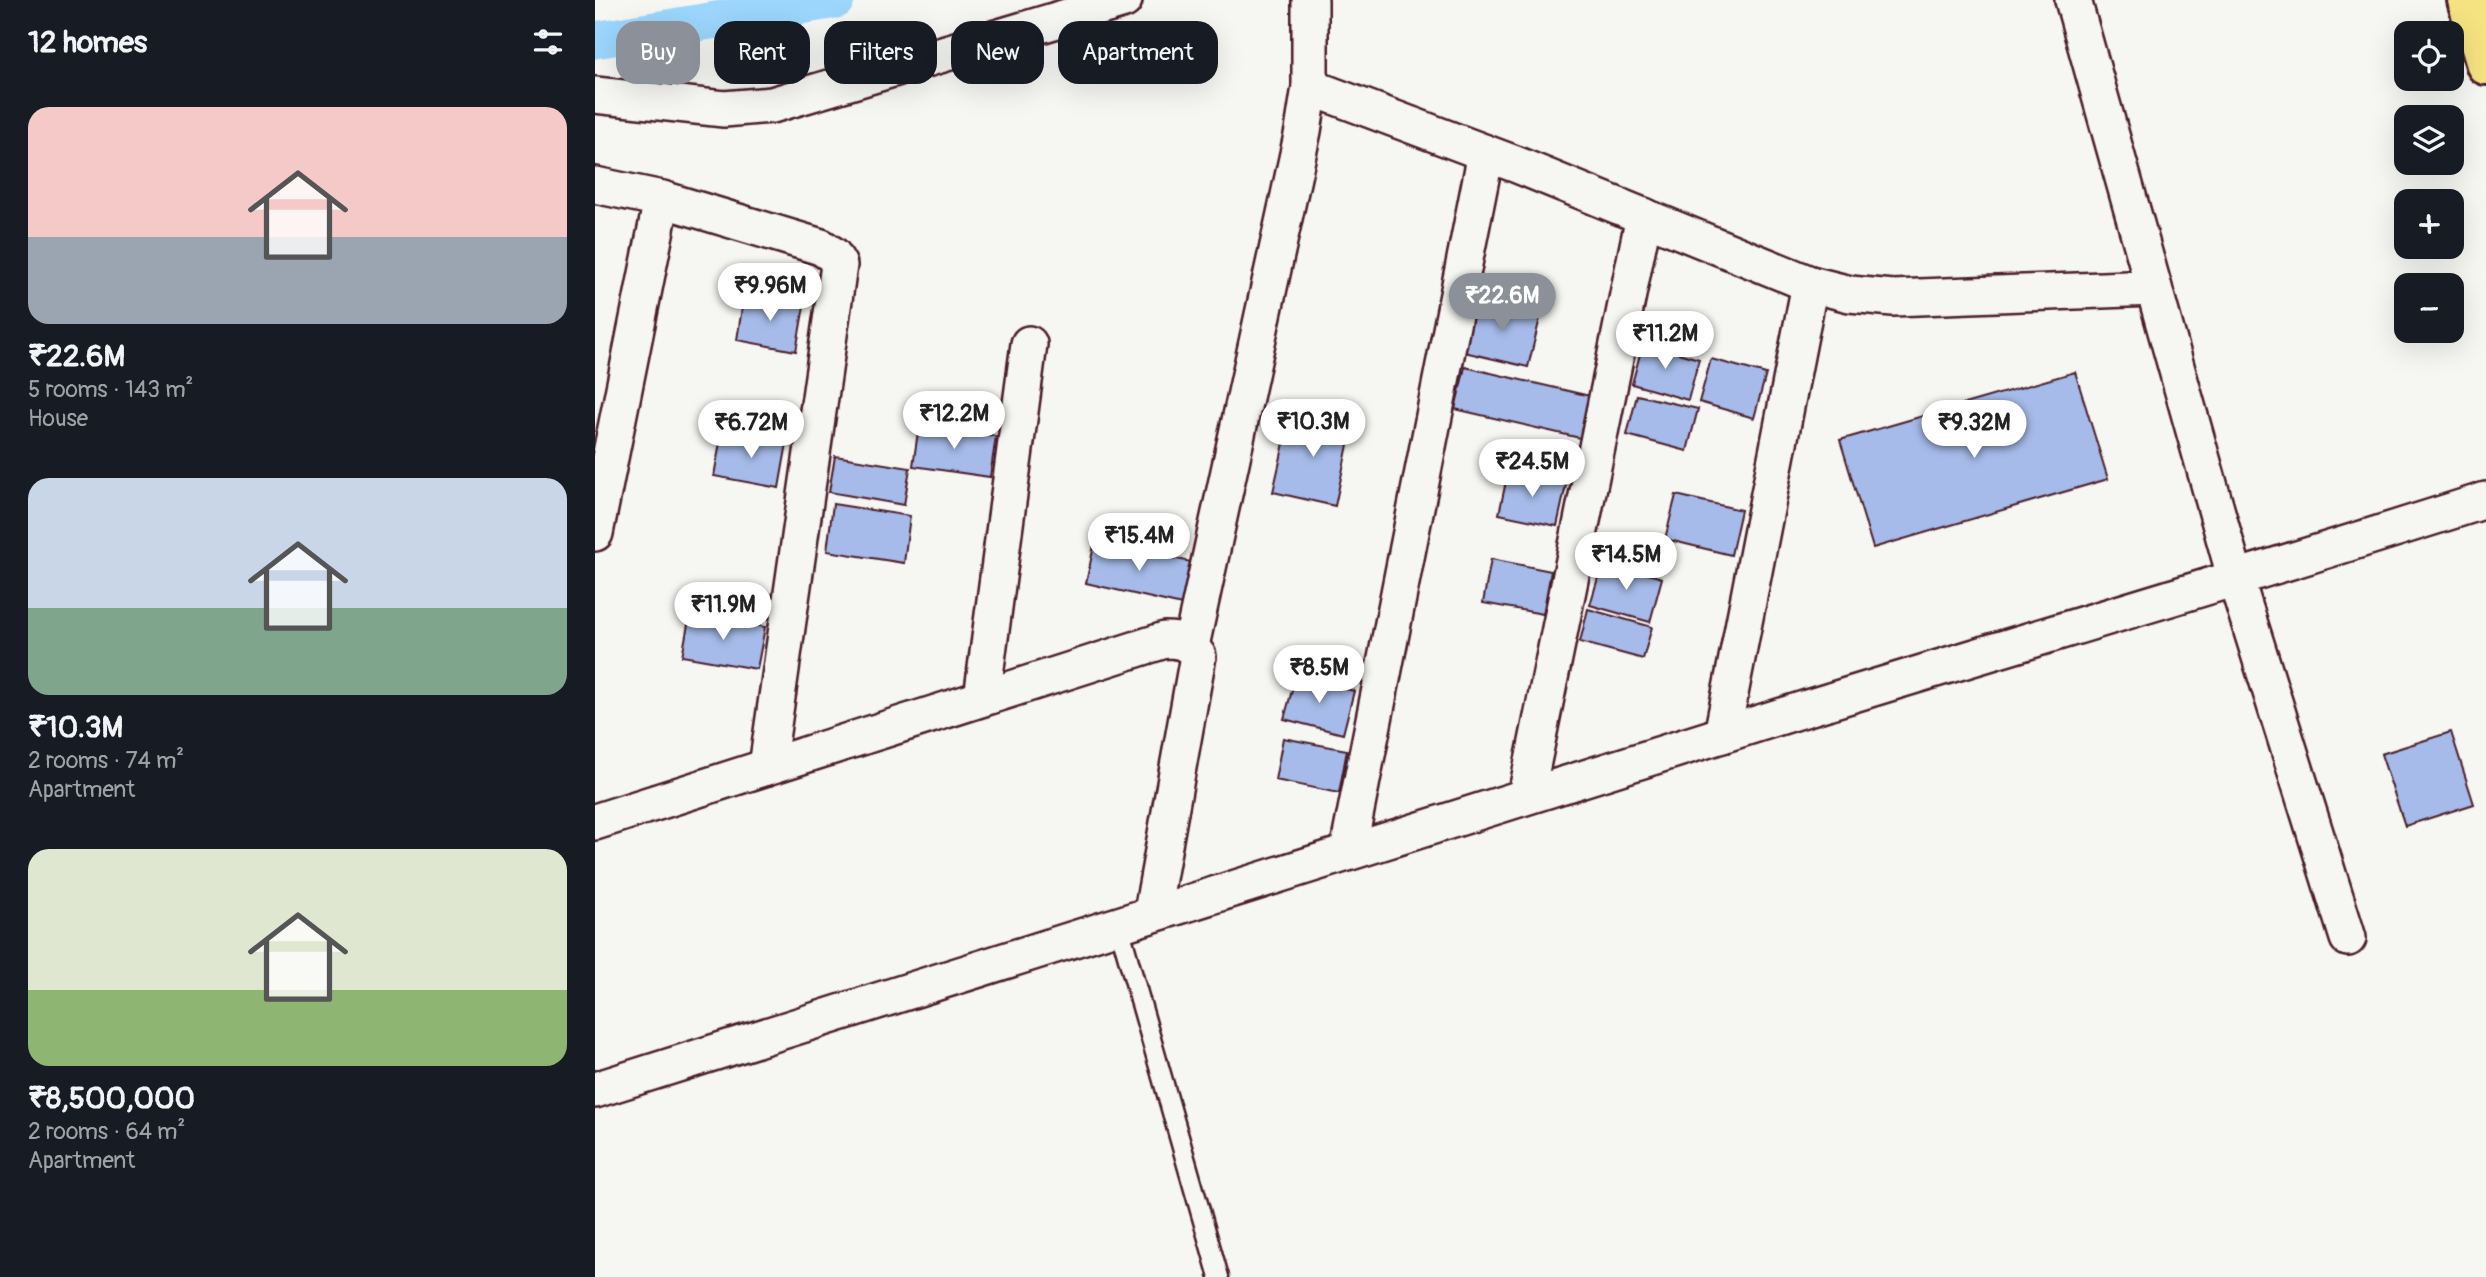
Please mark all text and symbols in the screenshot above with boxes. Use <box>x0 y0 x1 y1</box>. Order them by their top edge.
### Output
chip: Buy <box>616 21 700 84</box>
chip: Rent <box>714 21 810 84</box>
chip: Filters <box>824 21 937 84</box>
chip: New <box>951 21 1044 84</box>
chip: Apartment <box>1058 21 1218 84</box>
map controls <box>2394 21 2464 343</box>
button: locate <box>2394 21 2464 91</box>
icon: filters <box>529 23 567 61</box>
text: 12 homes <box>28 24 147 61</box>
button: layers <box>2394 105 2464 175</box>
icon: home <box>235 152 361 278</box>
button: + <box>2394 189 2464 259</box>
pin: ₹9.96M <box>713 264 827 323</box>
text: ₹9.96M <box>734 271 806 300</box>
button: − <box>2394 273 2464 343</box>
pin: ₹22.6M <box>1445 274 1559 333</box>
text: ₹22.6M <box>1465 281 1539 310</box>
pin: ₹11.2M <box>1608 312 1722 371</box>
text: ₹11.2M <box>1632 319 1698 348</box>
text: ₹22.6M <box>28 338 125 375</box>
text: 5 rooms · 143 m² <box>28 375 193 404</box>
pin: ₹12.2M <box>897 392 1011 451</box>
text: ₹12.2M <box>919 399 989 428</box>
pin: ₹6.72M <box>694 400 808 460</box>
pin: ₹10.3M <box>1256 400 1370 459</box>
pin: ₹9.32M <box>1917 400 2031 460</box>
text: House <box>28 404 88 433</box>
text: ₹10.3M <box>1277 407 1349 436</box>
text: ₹6.72M <box>714 408 788 437</box>
text: ₹9.32M <box>1938 408 2010 437</box>
pin: ₹24.5M <box>1475 440 1589 499</box>
text: ₹24.5M <box>1495 447 1569 476</box>
pin: ₹15.4M <box>1082 514 1196 573</box>
text: ₹15.4M <box>1104 521 1174 550</box>
icon: home <box>235 523 361 649</box>
pin: ₹14.5M <box>1569 532 1683 592</box>
text: ₹14.5M <box>1591 540 1661 569</box>
pin: ₹11.9M <box>666 582 780 642</box>
text: ₹11.9M <box>690 590 756 619</box>
pin: ₹8.5M <box>1270 646 1368 705</box>
text: ₹8.5M <box>1289 653 1349 682</box>
text: ₹10.3M <box>28 709 123 746</box>
text: 2 rooms · 74 m² <box>28 746 184 775</box>
text: Apartment <box>28 775 135 804</box>
icon: home <box>235 894 361 1020</box>
text: ₹8,500,000 <box>28 1080 195 1117</box>
text: 2 rooms · 64 m² <box>28 1117 185 1146</box>
text: Apartment <box>28 1146 135 1175</box>

